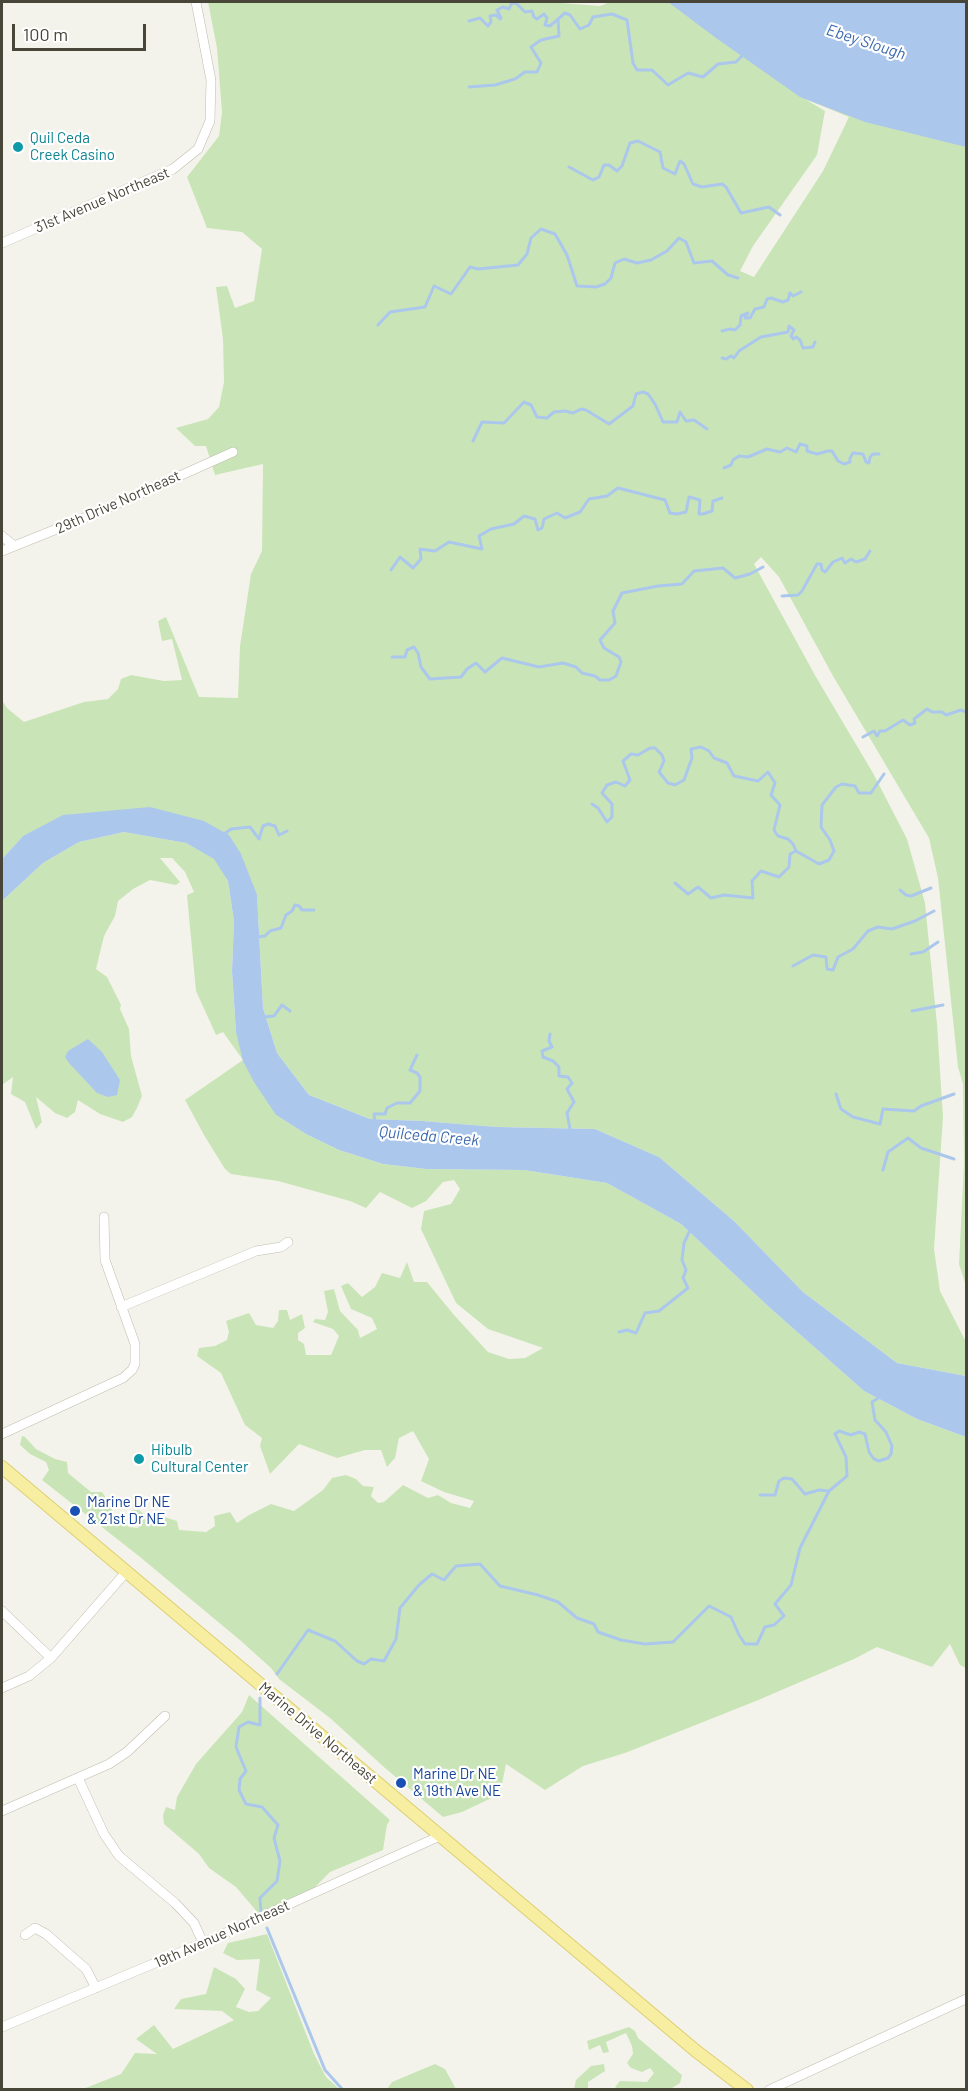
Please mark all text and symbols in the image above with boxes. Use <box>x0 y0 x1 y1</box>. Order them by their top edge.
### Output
scale bar <box>15 12 148 50</box>
water label: Ebey Slough <box>824 20 908 64</box>
text: 100 m <box>23 23 68 45</box>
place label: Quil Ceda Creek Casino <box>30 129 115 164</box>
marker: Quil Ceda Creek Casino <box>11 140 25 154</box>
street label: 31st Avenue Northeast <box>32 163 172 237</box>
street label: 29th Drive Northeast <box>53 466 183 538</box>
water label: Quilceda Creek <box>378 1122 480 1150</box>
place label: Hibulb Cultural Center <box>151 1441 248 1476</box>
marker: Hibulb Cultural Center <box>132 1452 146 1466</box>
place label: Marine Dr NE & 21st Dr NE <box>87 1493 170 1528</box>
marker: Marine Dr NE & 21st Dr NE <box>68 1504 82 1518</box>
street label: Marine Drive Northeast <box>255 1678 381 1788</box>
place label: Marine Dr NE & 19th Ave NE <box>413 1765 501 1800</box>
marker: Marine Dr NE & 19th Ave NE <box>394 1776 408 1790</box>
street label: 19th Avenue Northeast <box>152 1896 292 1972</box>

